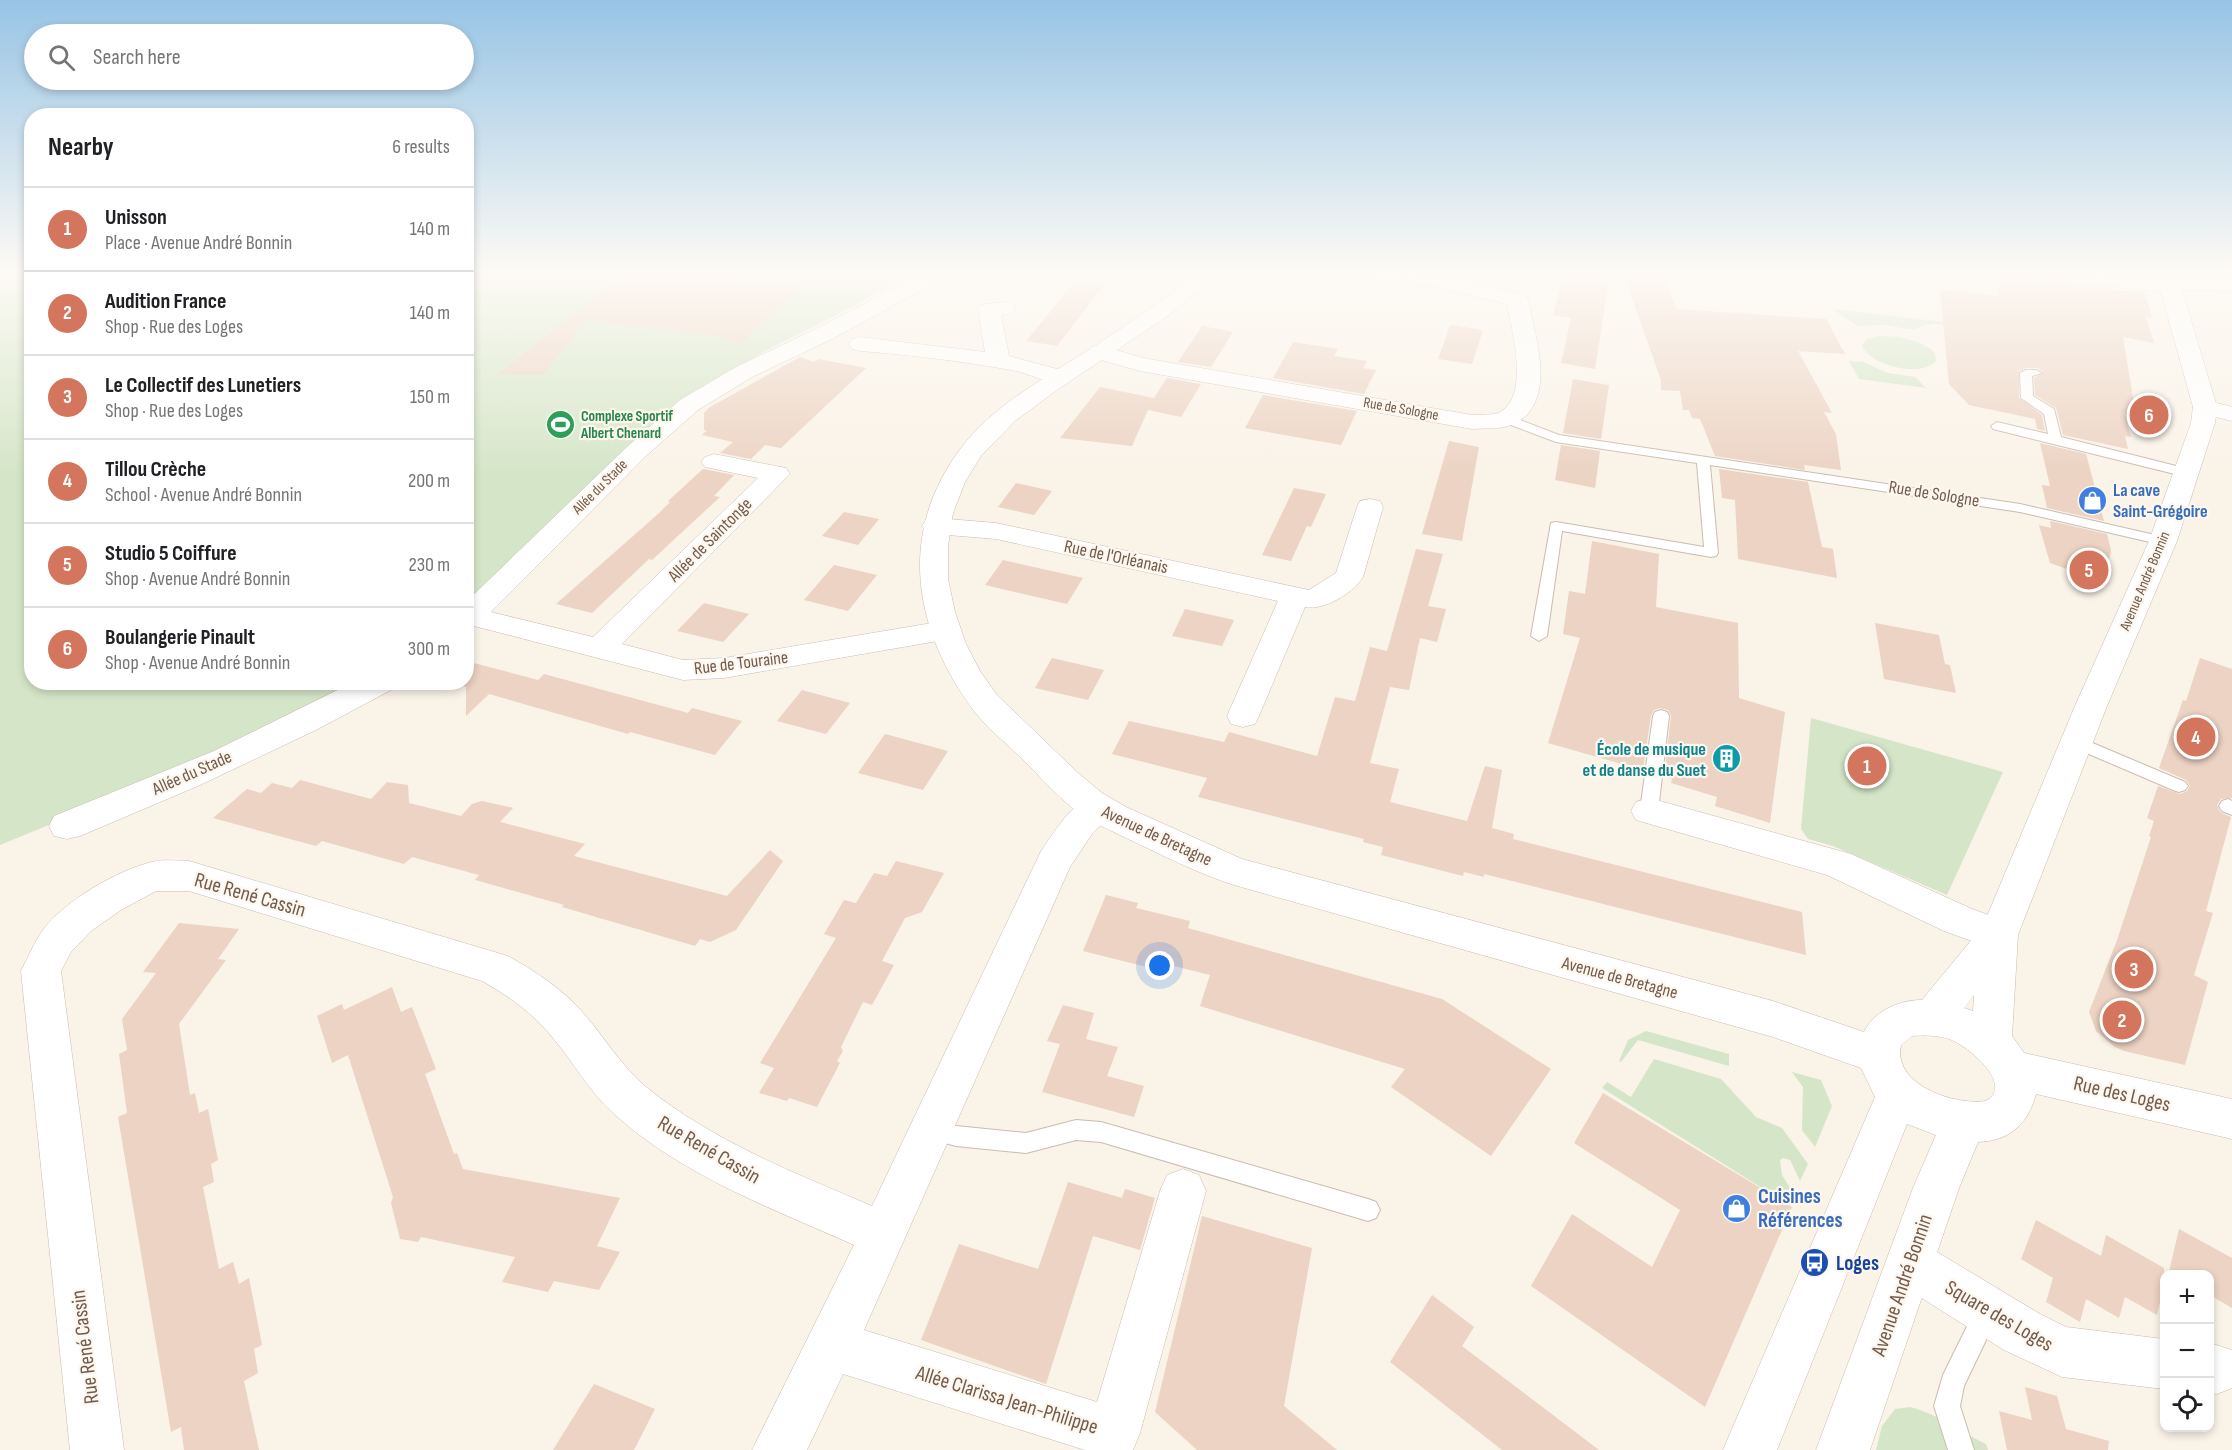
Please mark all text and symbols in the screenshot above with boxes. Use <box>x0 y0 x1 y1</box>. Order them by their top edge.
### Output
search box <box>24 24 474 90</box>
icon: search <box>45 41 78 74</box>
text: Search here <box>93 44 180 71</box>
text: Nearby <box>48 132 114 163</box>
text: 6 results <box>392 135 450 159</box>
text: Unisson <box>105 204 167 231</box>
text: 1 <box>64 217 71 241</box>
text: 140 m <box>410 217 450 241</box>
text: Place · Avenue André Bonnin <box>105 231 292 255</box>
text: Audition France <box>105 288 227 315</box>
text: 2 <box>63 301 72 325</box>
text: 140 m <box>410 301 450 325</box>
text: Shop · Rue des Loges <box>105 315 243 339</box>
text: Le Collectif des Lunetiers <box>105 372 301 399</box>
text: 3 <box>63 385 72 409</box>
text: 150 m <box>410 385 450 409</box>
pin: 6 <box>2130 392 2168 438</box>
street label: Rue de Sologne <box>1362 393 1440 425</box>
text: Shop · Rue des Loges <box>105 399 243 423</box>
place label: Complexe Sportif Albert Chenard <box>580 407 673 443</box>
sports icon: Complexe Sportif Albert Chenard <box>544 409 576 441</box>
street label: Allée du Stade <box>568 455 632 519</box>
text: Tillou Crèche <box>105 456 206 483</box>
text: 4 <box>63 469 72 493</box>
text: 200 m <box>408 469 450 493</box>
street label: Rue de Sologne <box>1887 476 1981 512</box>
place label: La cave Saint-Grégoire <box>2113 480 2208 522</box>
text: School · Avenue André Bonnin <box>105 483 302 507</box>
shop icon: La cave Saint-Grégoire <box>2076 484 2108 516</box>
street label: Allée de Saintonge <box>663 494 756 587</box>
street label: Avenue André Bonnin <box>2115 529 2174 634</box>
street label: Rue de l'Orléanais <box>1062 536 1170 578</box>
text: Studio 5 Coiffure <box>105 540 237 567</box>
pin: 5 <box>2070 548 2108 592</box>
text: 5 <box>63 553 72 577</box>
text: 230 m <box>408 553 450 577</box>
text: Shop · Avenue André Bonnin <box>105 567 290 591</box>
text: Boulangerie Pinault <box>105 624 255 651</box>
text: 6 <box>63 637 72 661</box>
text: 300 m <box>408 637 450 661</box>
street label: Rue de Touraine <box>693 647 789 679</box>
text: Shop · Avenue André Bonnin <box>105 651 290 675</box>
pin: 4 <box>2176 714 2216 760</box>
place label: École de musique et de danse du Suet <box>1583 739 1706 781</box>
building icon: École de musique et de danse du Suet <box>1711 743 1743 775</box>
pin: 1 <box>1848 744 1886 789</box>
street label: Allée du Stade <box>148 746 235 800</box>
street label: Avenue de Bretagne <box>1098 801 1215 871</box>
street label: Rue René Cassin <box>191 867 309 923</box>
pin: 3 <box>2114 946 2154 992</box>
your location <box>1145 951 1174 980</box>
street label: Avenue de Bretagne <box>1559 952 1680 1004</box>
pin: 2 <box>2102 998 2142 1042</box>
street label: Rue des Loges <box>2071 1071 2173 1117</box>
street label: Rue René Cassin <box>653 1111 765 1189</box>
place label: Cuisines Références <box>1758 1184 1843 1233</box>
shop icon: Cuisines Références <box>1721 1192 1753 1224</box>
street label: Avenue André Bonnin <box>1866 1211 1938 1360</box>
bus stop icon: Loges <box>1799 1247 1831 1279</box>
place label: Loges <box>1836 1251 1879 1276</box>
map controls <box>2160 1270 2214 1432</box>
button: + <box>2160 1270 2214 1324</box>
street label: Square des Loges <box>1941 1275 2057 1357</box>
street label: Rue René Cassin <box>66 1289 104 1405</box>
button: − <box>2160 1324 2214 1378</box>
street label: Allée Clarissa Jean-Philippe <box>912 1360 1101 1440</box>
button: locate <box>2160 1378 2214 1432</box>

